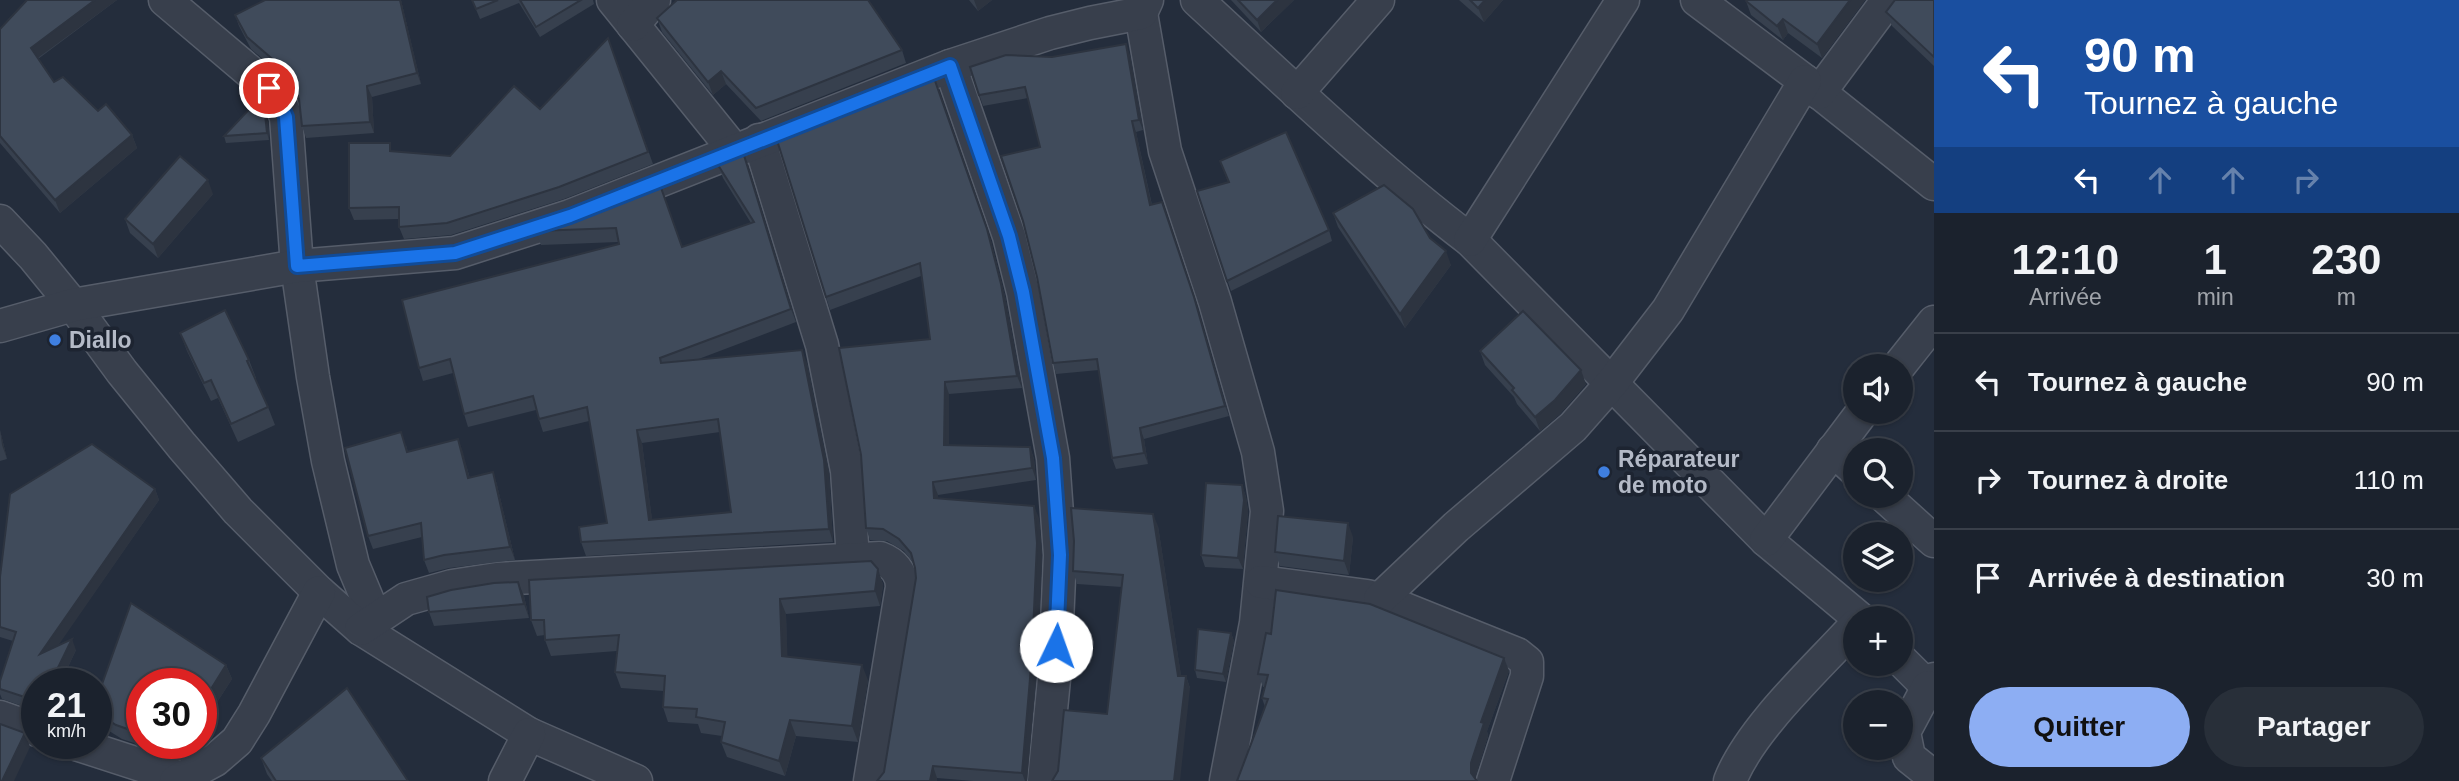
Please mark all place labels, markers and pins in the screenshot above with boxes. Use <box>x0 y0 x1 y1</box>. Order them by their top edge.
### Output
pin <box>239 58 299 118</box>
place label: Diallo <box>69 327 132 353</box>
marker: Diallo <box>47 332 63 348</box>
place label: Réparateur de moto <box>1618 446 1739 498</box>
marker: Réparateur de moto <box>1596 464 1612 480</box>

